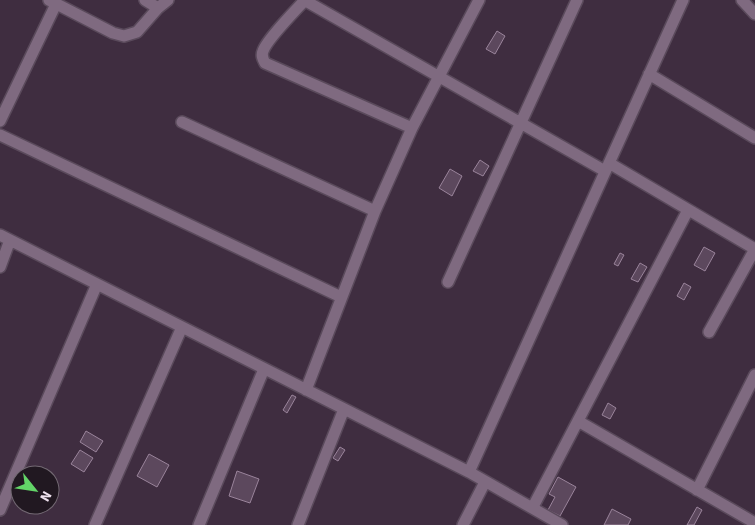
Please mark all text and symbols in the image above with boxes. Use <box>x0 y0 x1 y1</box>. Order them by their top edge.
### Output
north arrow <box>10 465 60 515</box>
text: N <box>34 487 56 505</box>

